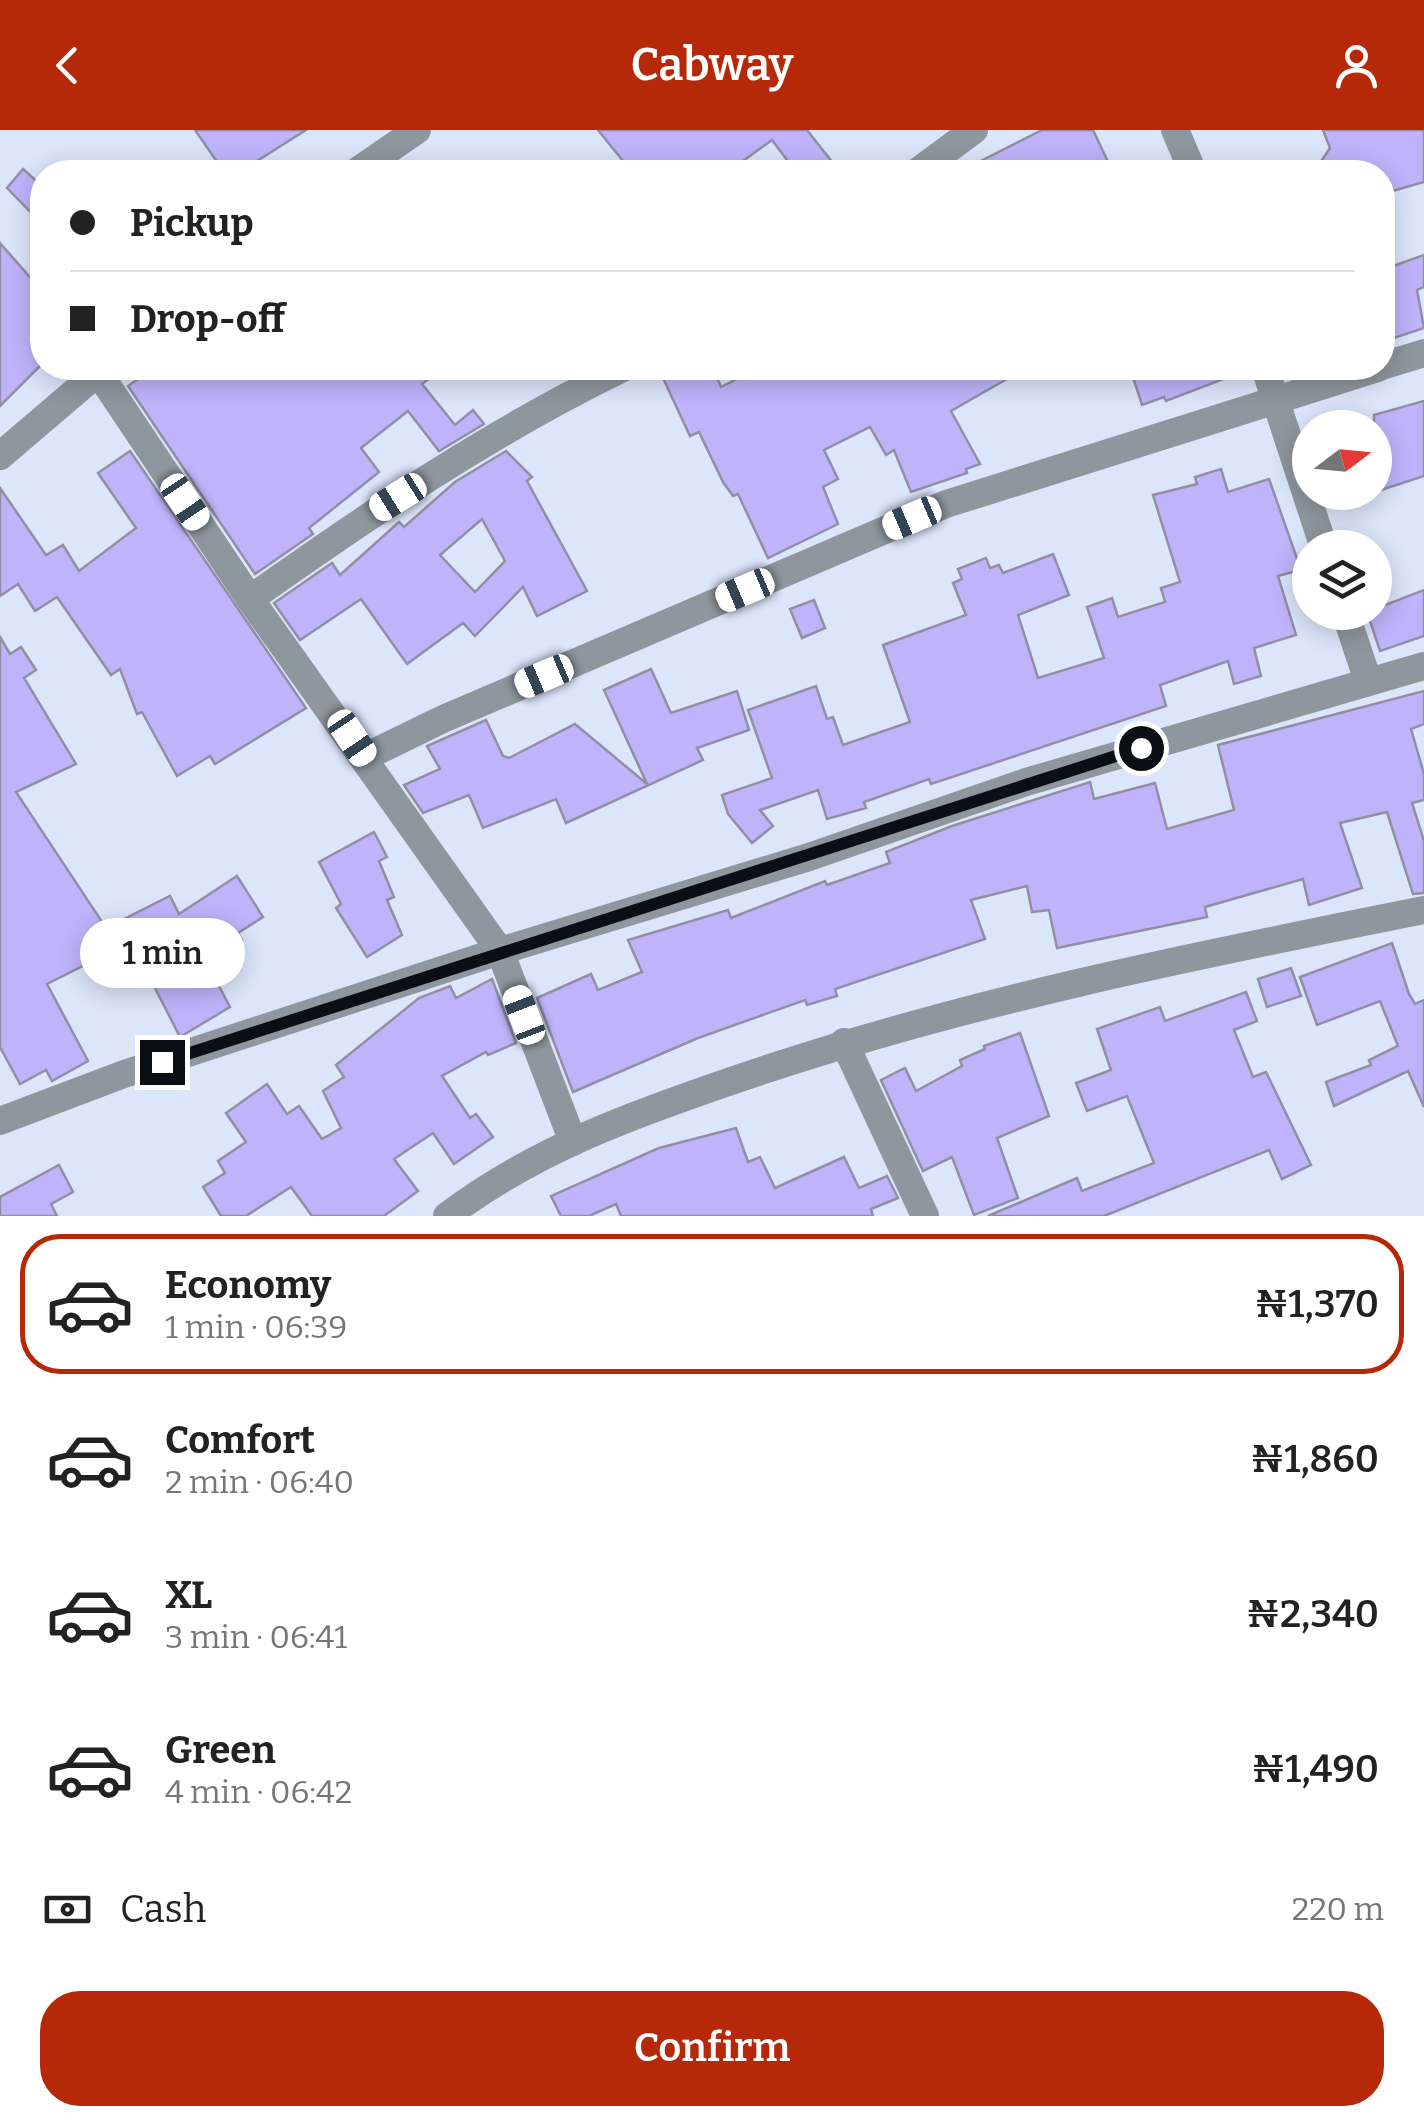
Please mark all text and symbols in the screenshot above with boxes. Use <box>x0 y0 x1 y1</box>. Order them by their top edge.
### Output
icon: back <box>40 38 95 93</box>
text: Cabway <box>631 38 793 92</box>
icon: person <box>1329 38 1384 93</box>
text: Pickup <box>130 200 254 246</box>
text: Drop-off <box>130 296 285 342</box>
north arrow <box>1292 410 1392 510</box>
map controls <box>1292 410 1392 630</box>
car <box>365 468 431 526</box>
car <box>156 469 214 535</box>
car <box>879 492 945 544</box>
button: layers <box>1292 530 1392 630</box>
car <box>712 564 778 616</box>
car <box>511 650 577 702</box>
car <box>323 705 381 771</box>
route start <box>1119 726 1164 771</box>
callout: 1 min <box>80 917 244 987</box>
text: 1 min <box>122 934 203 972</box>
car <box>499 982 549 1048</box>
route end <box>140 1040 185 1085</box>
icon: car <box>45 1259 135 1349</box>
text: Economy <box>165 1262 331 1308</box>
text: ₦1,370 <box>1254 1281 1379 1327</box>
text: 1 min · 06:39 <box>165 1308 347 1346</box>
icon: car <box>45 1414 135 1504</box>
text: Comfort <box>165 1417 315 1463</box>
text: ₦1,860 <box>1250 1436 1379 1482</box>
text: 2 min · 06:40 <box>165 1463 354 1501</box>
icon: car <box>45 1569 135 1659</box>
text: XL <box>165 1572 212 1618</box>
text: ₦2,340 <box>1246 1591 1379 1637</box>
text: 3 min · 06:41 <box>165 1618 347 1656</box>
icon: car <box>45 1724 135 1814</box>
text: Green <box>165 1727 276 1773</box>
text: ₦1,490 <box>1251 1746 1379 1792</box>
text: 4 min · 06:42 <box>165 1773 352 1811</box>
icon: cash <box>40 1882 95 1937</box>
text: Cash <box>120 1886 206 1932</box>
text: 220 m <box>1292 1890 1384 1928</box>
button: Confirm <box>40 1991 1384 2106</box>

